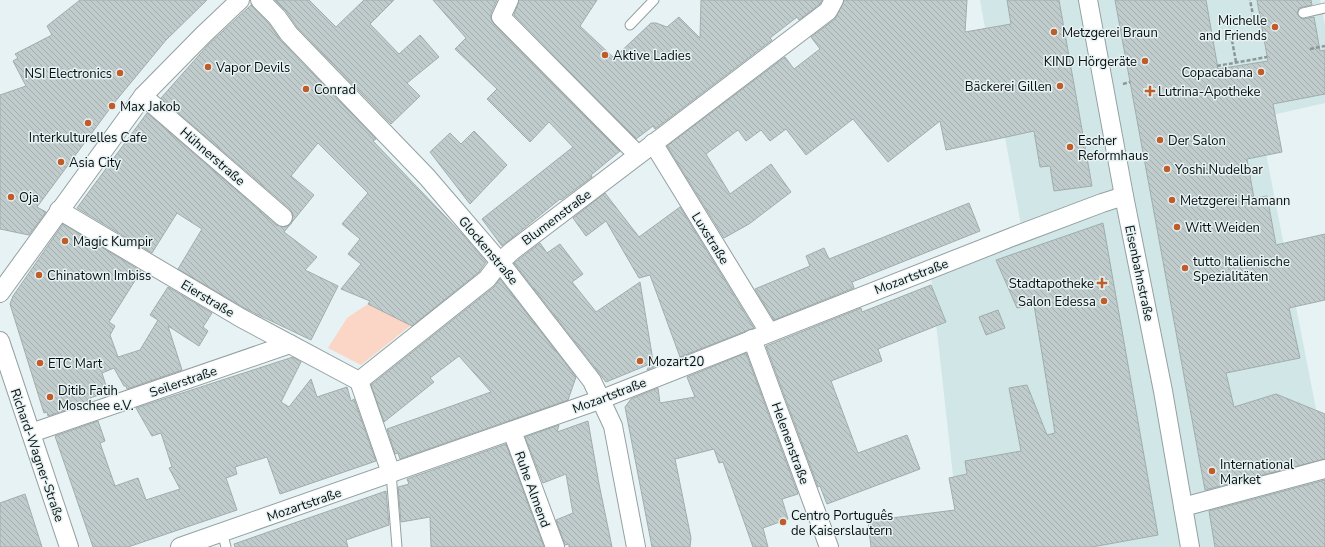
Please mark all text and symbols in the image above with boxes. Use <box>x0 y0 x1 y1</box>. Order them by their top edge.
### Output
place label: Michelle and Friends <box>1199 12 1267 45</box>
marker: Michelle and Friends <box>1270 22 1280 32</box>
place label: Metzgerei Braun <box>1062 24 1158 42</box>
marker: Metzgerei Braun <box>1049 27 1059 37</box>
place label: Aktive Ladies <box>613 47 691 65</box>
marker: Aktive Ladies <box>600 50 610 60</box>
place label: KIND Hörgeräte <box>1044 53 1137 71</box>
marker: KIND Hörgeräte <box>1140 56 1150 66</box>
place label: Vapor Devils <box>215 59 290 77</box>
marker: Vapor Devils <box>203 62 213 72</box>
place label: Copacabana <box>1181 64 1253 82</box>
place label: NSI Electronics <box>24 65 112 83</box>
marker: Copacabana <box>1256 67 1266 77</box>
marker: NSI Electronics <box>115 68 125 78</box>
place label: Bäckerei Gillen <box>965 78 1052 96</box>
place label: Conrad <box>314 81 356 99</box>
marker: Bäckerei Gillen <box>1055 81 1065 91</box>
place label: Lutrina-Apotheke <box>1158 83 1260 101</box>
marker: Conrad <box>301 84 311 94</box>
marker: Lutrina-Apotheke <box>1145 86 1155 96</box>
place label: Max Jakob <box>120 98 180 116</box>
marker: Max Jakob <box>107 101 117 111</box>
marker: Interkulturelles Cafe <box>83 118 93 128</box>
street label: Hühnerstraße <box>176 124 249 190</box>
place label: Interkulturelles Cafe <box>29 129 147 147</box>
place label: Escher Reformhaus <box>1078 132 1148 165</box>
place label: Der Salon <box>1168 132 1226 150</box>
marker: Der Salon <box>1155 135 1165 145</box>
marker: Escher Reformhaus <box>1065 142 1075 152</box>
place label: Asia City <box>69 154 121 172</box>
marker: Asia City <box>56 157 66 167</box>
place label: Yoshi.Nudelbar <box>1174 161 1263 179</box>
marker: Yoshi.Nudelbar <box>1162 164 1172 174</box>
street label: Blumenstraße <box>518 186 595 250</box>
place label: Oja <box>19 189 39 207</box>
marker: Oja <box>6 192 16 202</box>
place label: Metzgerei Hamann <box>1180 192 1290 210</box>
marker: Metzgerei Hamann <box>1167 195 1177 205</box>
street label: Luxstraße <box>687 209 733 268</box>
street label: Glockenstraße <box>454 213 522 289</box>
place label: Witt Weiden <box>1185 219 1260 237</box>
marker: Witt Weiden <box>1172 222 1182 232</box>
street label: Eisenbahnstraße <box>1120 224 1158 323</box>
place label: Magic Kumpir <box>73 233 153 251</box>
marker: Magic Kumpir <box>60 236 70 246</box>
place label: tutto Italienische Spezialitäten <box>1193 253 1290 286</box>
street label: Mozartstraße <box>872 255 951 299</box>
marker: tutto Italienische Spezialitäten <box>1180 263 1190 273</box>
place label: Chinatown Imbiss <box>47 267 151 285</box>
marker: Chinatown Imbiss <box>34 270 44 280</box>
place label: Stadtapotheke <box>1009 275 1094 293</box>
street label: Eierstraße <box>177 276 238 322</box>
marker: Stadtapotheke <box>1097 278 1107 288</box>
place label: Salon Edessa <box>1018 293 1096 311</box>
marker: Salon Edessa <box>1099 296 1109 306</box>
place label: Mozart20 <box>648 353 704 371</box>
place label: ETC Mart <box>48 355 103 373</box>
marker: Mozart20 <box>635 356 645 366</box>
marker: ETC Mart <box>35 358 45 368</box>
street label: Seilerstraße <box>147 362 220 402</box>
street label: Mozartstraße <box>570 374 649 418</box>
place label: Ditib Fatih Moschee e.V. <box>58 382 134 415</box>
street label: Richard-Wagner-Straße <box>6 386 68 524</box>
marker: Ditib Fatih Moschee e.V. <box>45 392 55 402</box>
street label: Helenenstraße <box>767 400 813 487</box>
street label: Ruhe Almend <box>510 449 554 530</box>
place label: International Market <box>1220 456 1294 489</box>
marker: International Market <box>1207 466 1217 476</box>
street label: Mozartstraße <box>265 484 344 526</box>
place label: Centro Português de Kaiserslautern <box>791 507 893 540</box>
marker: Centro Português de Kaiserslautern <box>778 517 788 527</box>

